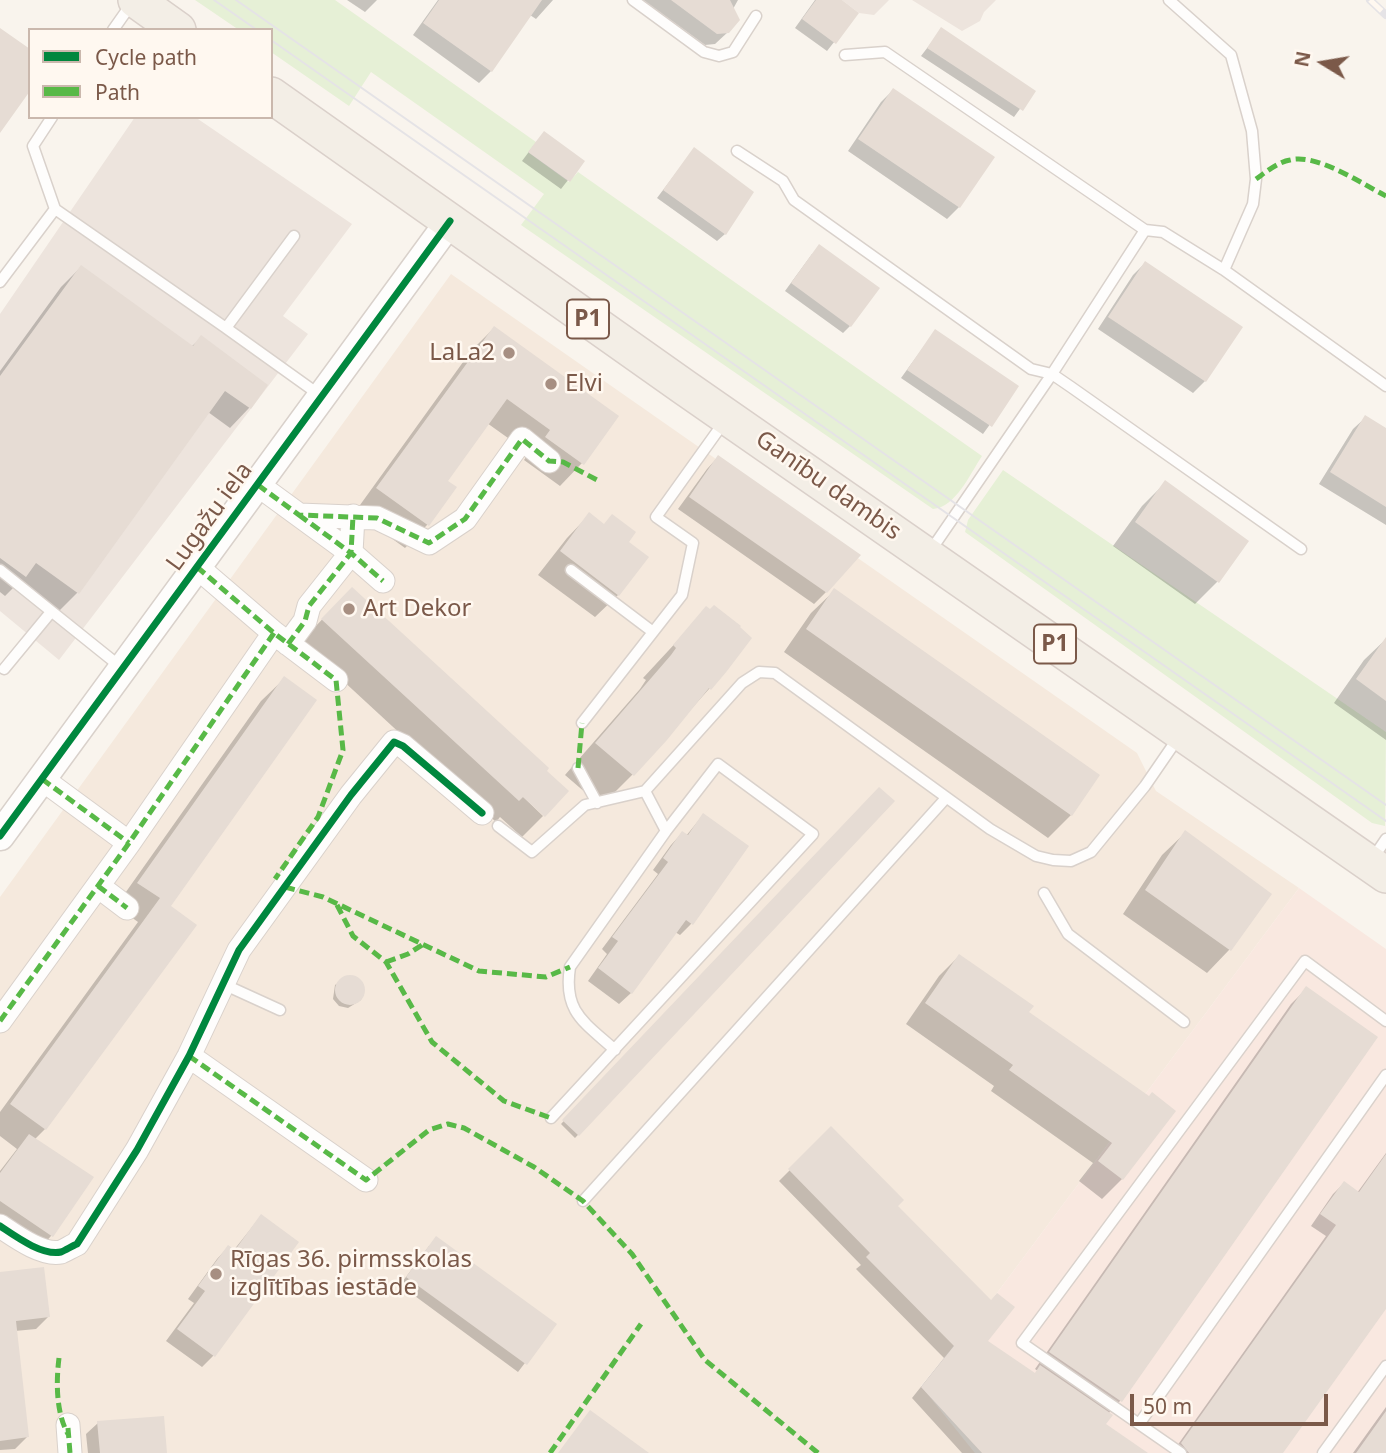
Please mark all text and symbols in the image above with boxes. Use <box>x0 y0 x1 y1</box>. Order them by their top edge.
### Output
legend <box>28 28 273 119</box>
north arrow <box>1288 28 1358 98</box>
text: Cycle path <box>95 43 197 71</box>
text: N <box>1288 49 1317 69</box>
text: Path <box>95 78 140 106</box>
road number: P1 <box>567 300 609 338</box>
place label: LaLa2 <box>429 339 495 367</box>
marker: LaLa2 <box>501 345 517 361</box>
place label: Elvi <box>565 370 603 398</box>
marker: Elvi <box>543 376 559 392</box>
street label: Ganību dambis <box>750 425 906 547</box>
street label: Lugažu iela <box>161 457 259 577</box>
place label: Art Dekor <box>363 595 471 623</box>
marker: Art Dekor <box>341 601 357 617</box>
road number: P1 <box>1034 624 1076 664</box>
place label: Rīgas 36. pirmsskolas izglītības iestāde <box>230 1246 472 1302</box>
marker: Rīgas 36. pirmsskolas izglītības iestāde <box>208 1266 224 1282</box>
scale bar <box>1134 1380 1332 1424</box>
text: 50 m <box>1143 1392 1192 1420</box>

